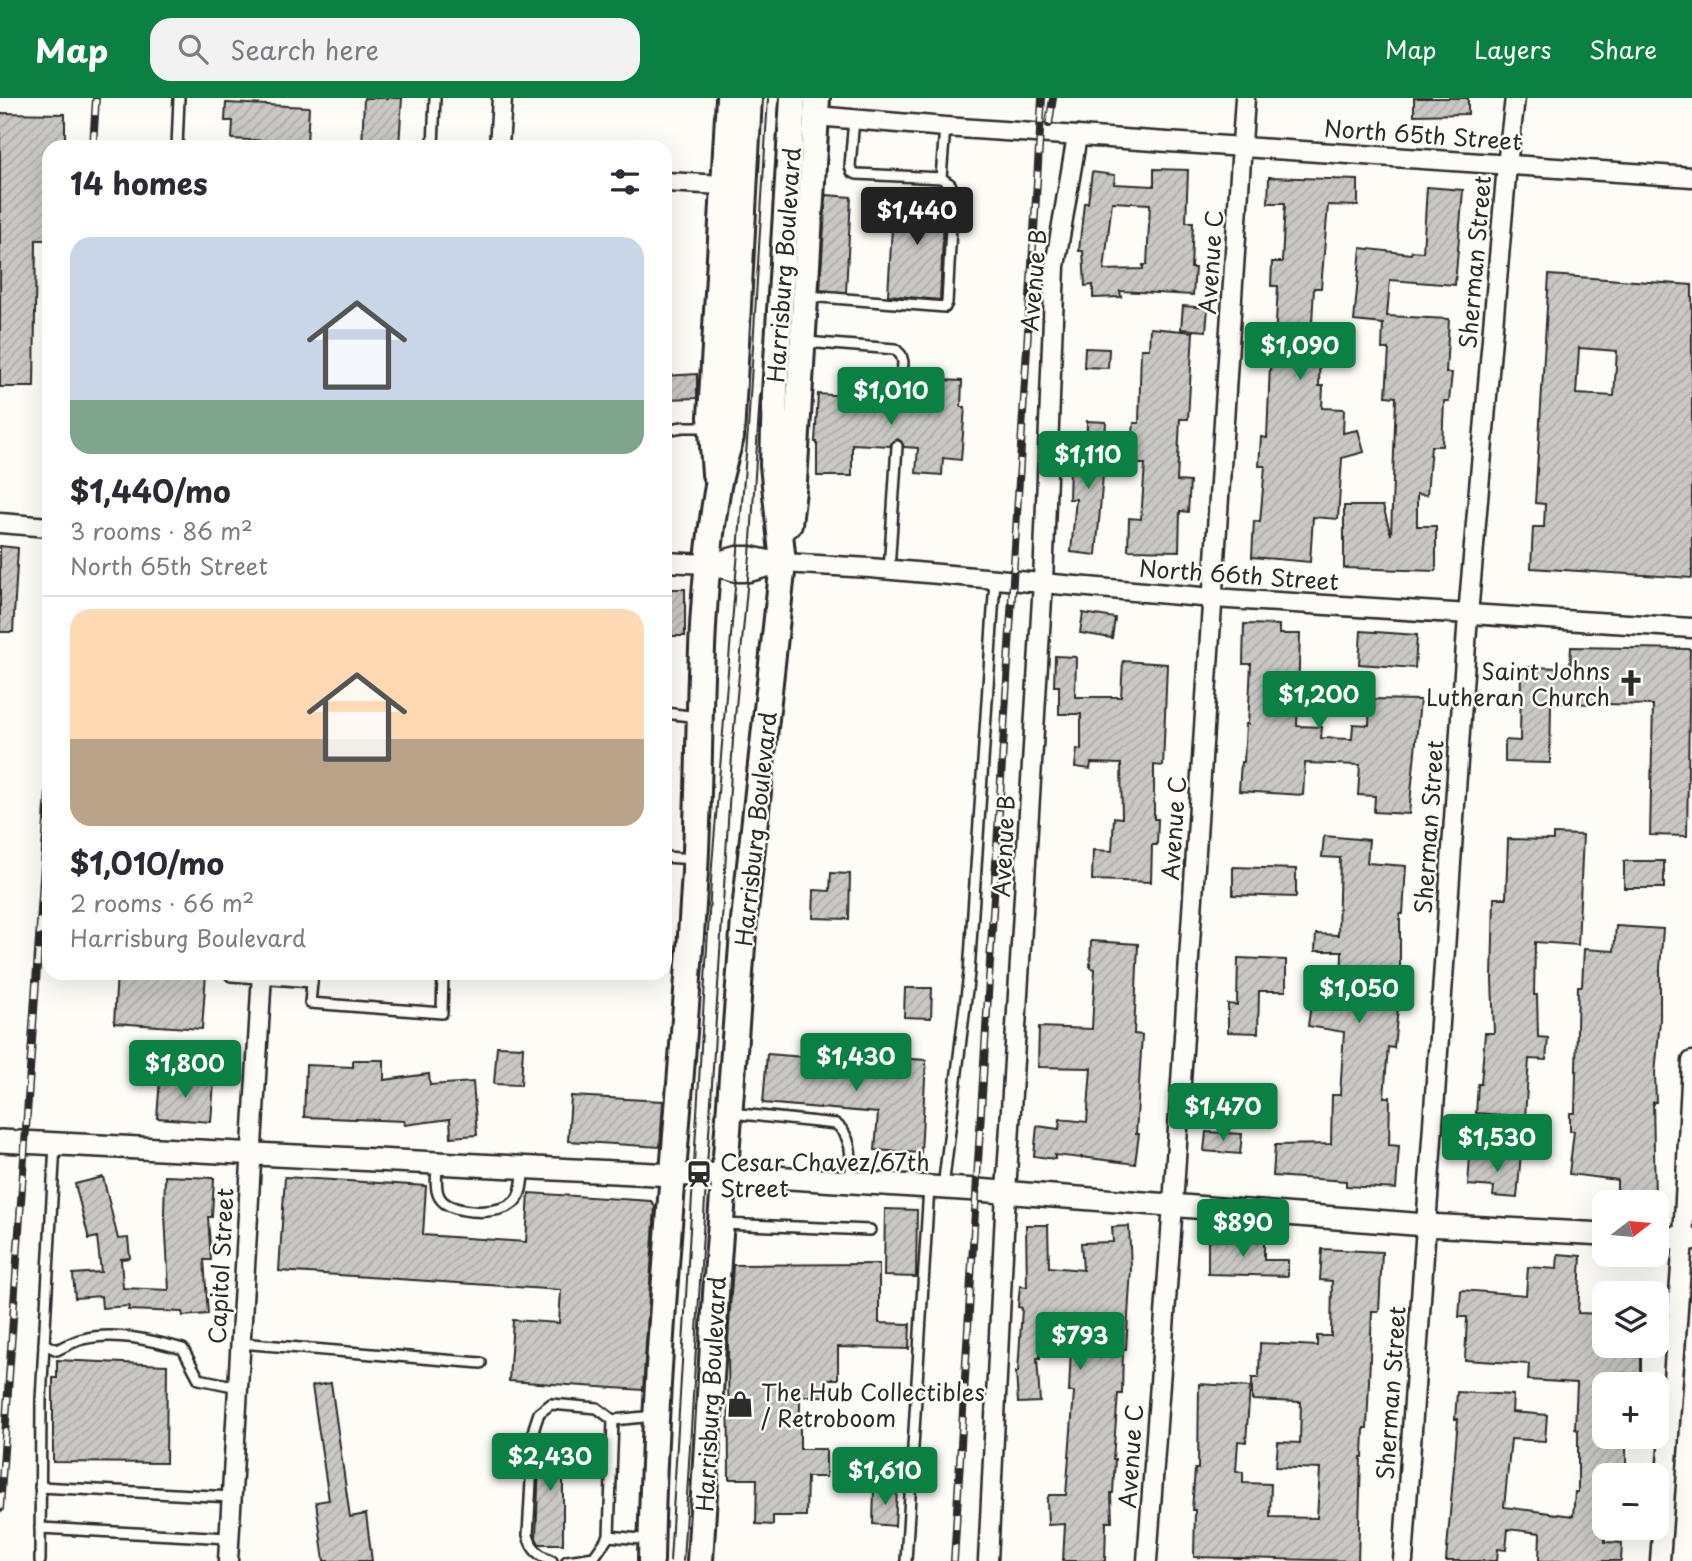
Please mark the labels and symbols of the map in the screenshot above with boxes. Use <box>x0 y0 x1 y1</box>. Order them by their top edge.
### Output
street label: North 65th Street <box>1323 110 1523 158</box>
street label: Harrisburg Boulevard <box>757 146 809 384</box>
street label: Sherman Street <box>1449 174 1499 350</box>
pin: $1,440 <box>860 188 974 247</box>
street label: Avenue C <box>1189 209 1231 315</box>
street label: Avenue B <box>1011 228 1055 332</box>
pin: $1,090 <box>1243 322 1357 382</box>
pin: $1,010 <box>834 368 948 427</box>
pin: $1,110 <box>1031 432 1145 491</box>
street label: North 66th Street <box>1138 550 1340 598</box>
place label: Saint Johns Lutheran Church <box>1426 653 1610 714</box>
church icon: Saint Johns Lutheran Church <box>1616 668 1646 698</box>
pin: $1,200 <box>1262 672 1376 731</box>
street label: Harrisburg Boulevard <box>725 710 785 948</box>
street label: Sherman Street <box>1404 739 1452 915</box>
street label: Avenue C <box>1152 775 1194 881</box>
street label: Avenue B <box>983 794 1023 898</box>
pin: $1,050 <box>1302 965 1416 1025</box>
pin: $1,430 <box>799 1034 913 1093</box>
pin: $1,800 <box>128 1040 242 1100</box>
pin: $1,470 <box>1166 1084 1280 1143</box>
pin: $1,530 <box>1440 1114 1554 1174</box>
place label: Cesar Chavez/67th Street <box>720 1144 930 1205</box>
station icon: Cesar Chavez/67th Street <box>684 1159 714 1189</box>
street label: Capitol Street <box>198 1187 242 1345</box>
north arrow <box>1592 1190 1670 1267</box>
pin: $890 <box>1202 1200 1284 1259</box>
street label: Harrisburg Boulevard <box>686 1275 734 1513</box>
street label: Sherman Street <box>1366 1305 1414 1481</box>
pin: $793 <box>1039 1312 1121 1372</box>
place label: The Hub Collectibles / Retroboom <box>761 1374 985 1435</box>
shop icon: The Hub Collectibles / Retroboom <box>725 1389 755 1419</box>
street label: Avenue C <box>1109 1403 1151 1509</box>
pin: $2,430 <box>493 1434 607 1493</box>
pin: $1,610 <box>828 1448 942 1507</box>

